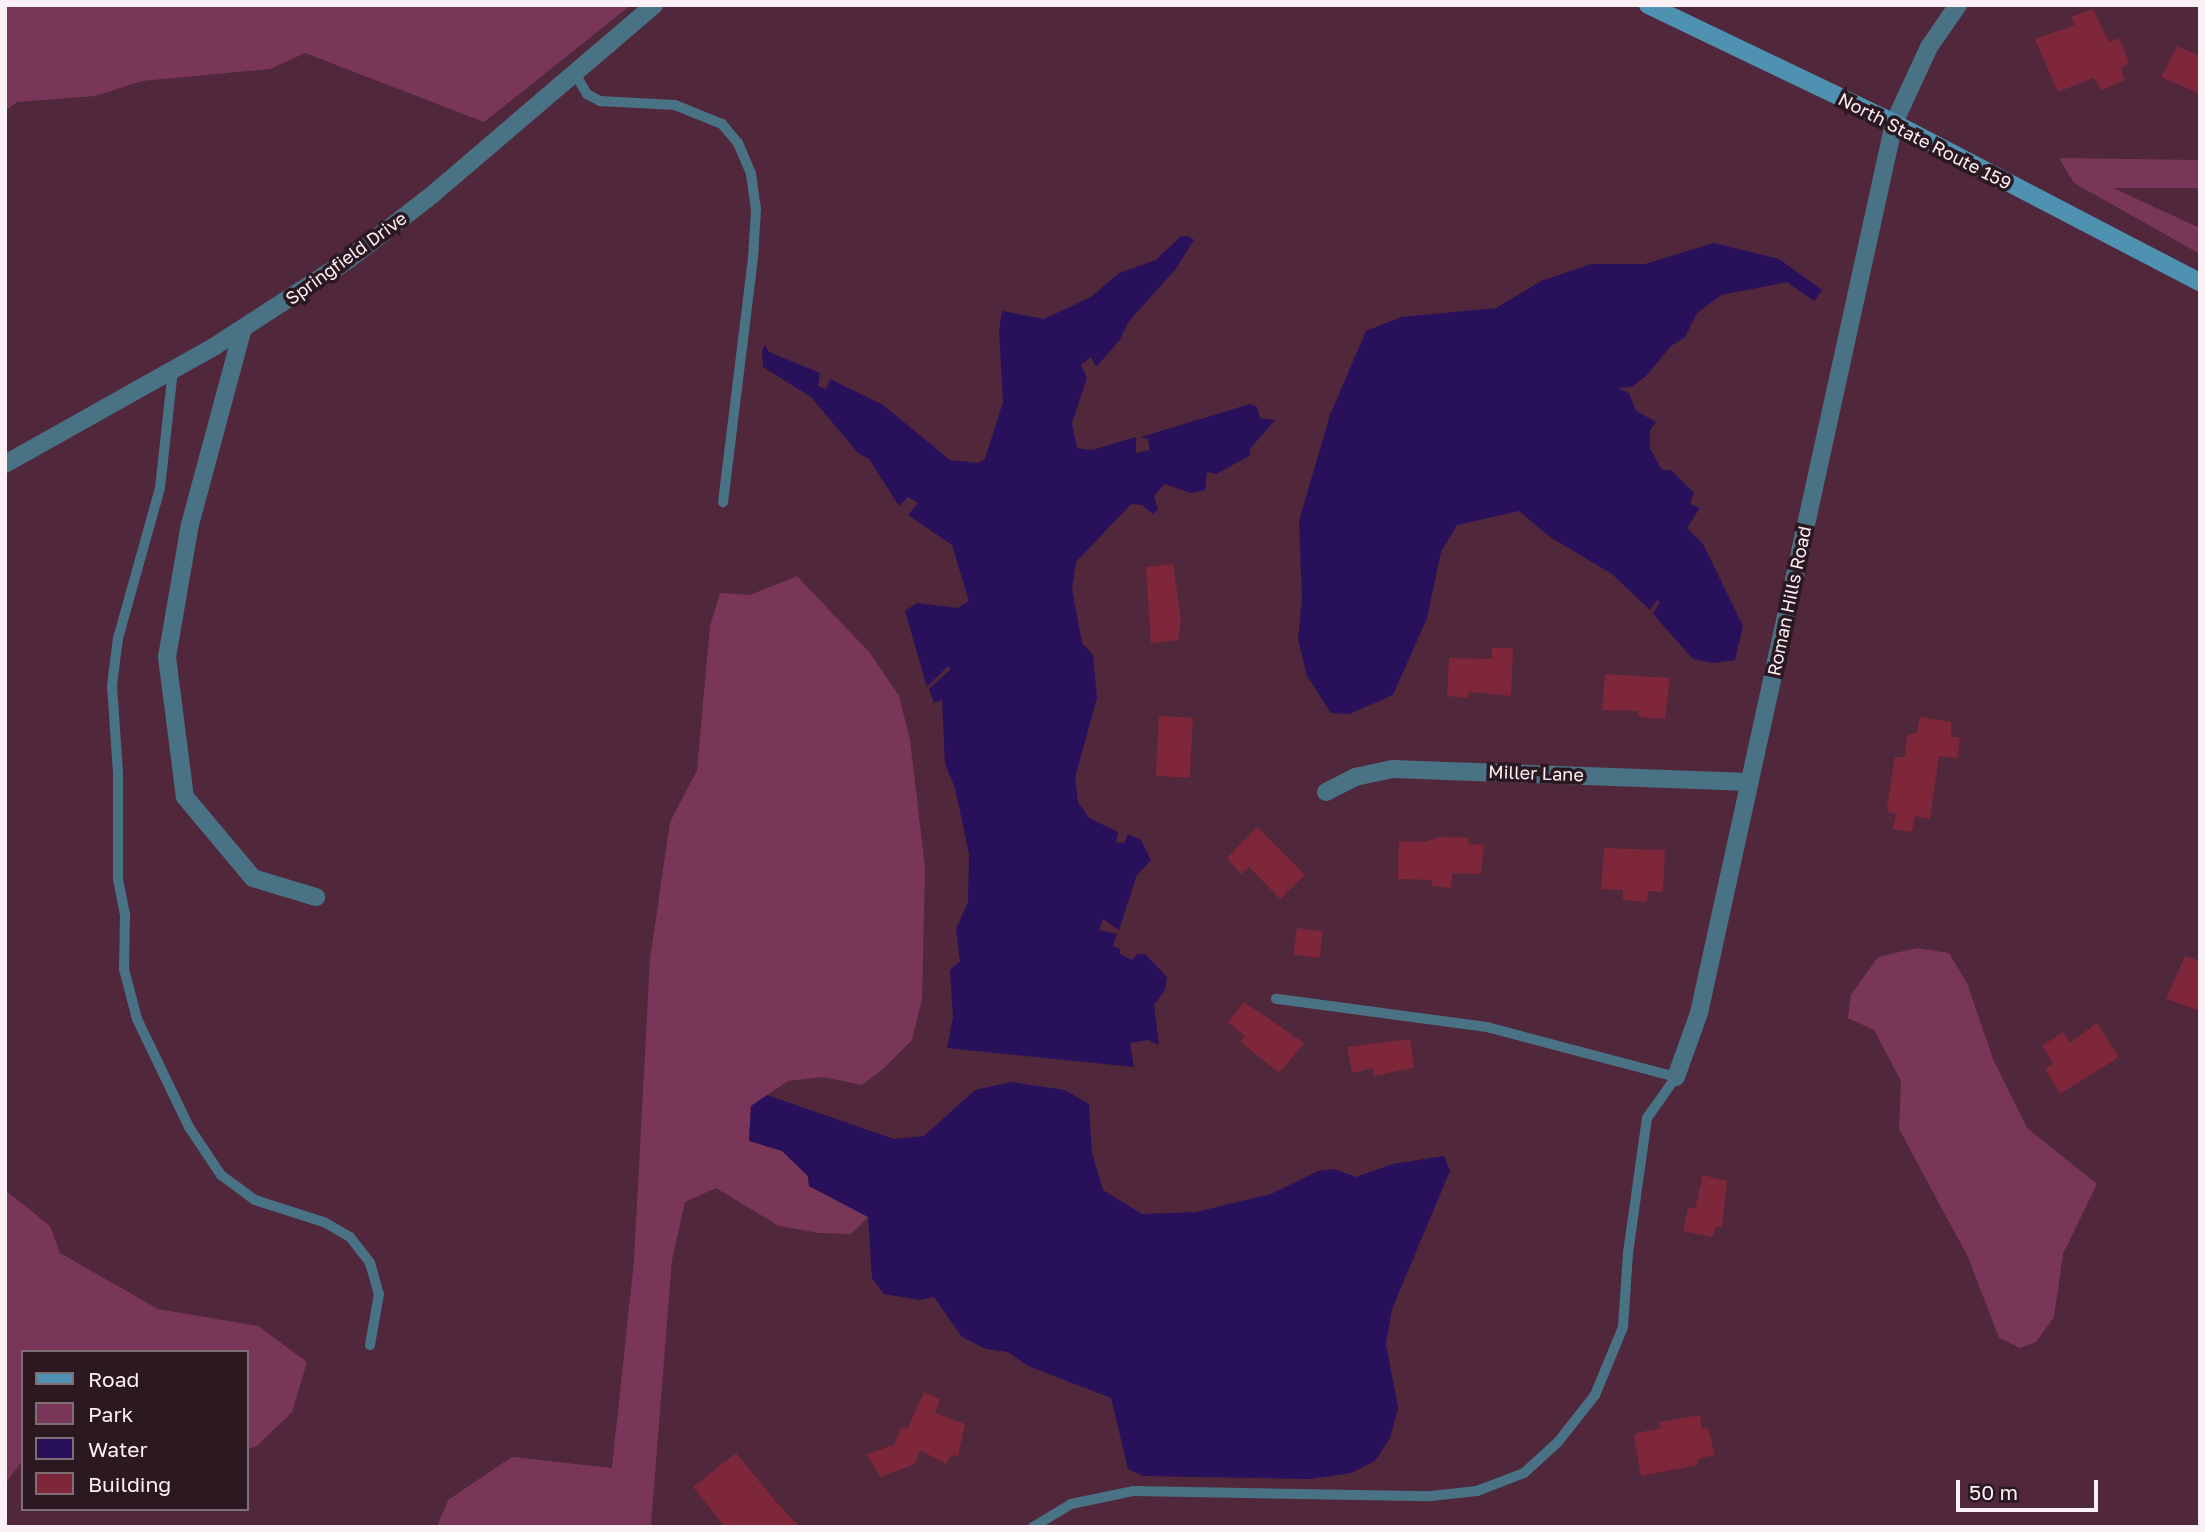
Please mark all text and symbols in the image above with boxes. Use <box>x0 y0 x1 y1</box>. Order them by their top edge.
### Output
street label: North State Route 159 <box>1835 88 2015 194</box>
street label: Springfield Drive <box>281 207 411 309</box>
street label: Roman Hills Road <box>1763 524 1815 678</box>
street label: Miller Lane <box>1488 761 1584 785</box>
legend <box>21 1350 248 1511</box>
text: Road <box>88 1366 139 1392</box>
text: Park <box>88 1401 133 1427</box>
text: Water <box>88 1436 148 1462</box>
scale bar <box>1960 1466 2102 1510</box>
text: Building <box>88 1471 171 1497</box>
text: 50 m <box>1969 1479 2018 1505</box>

